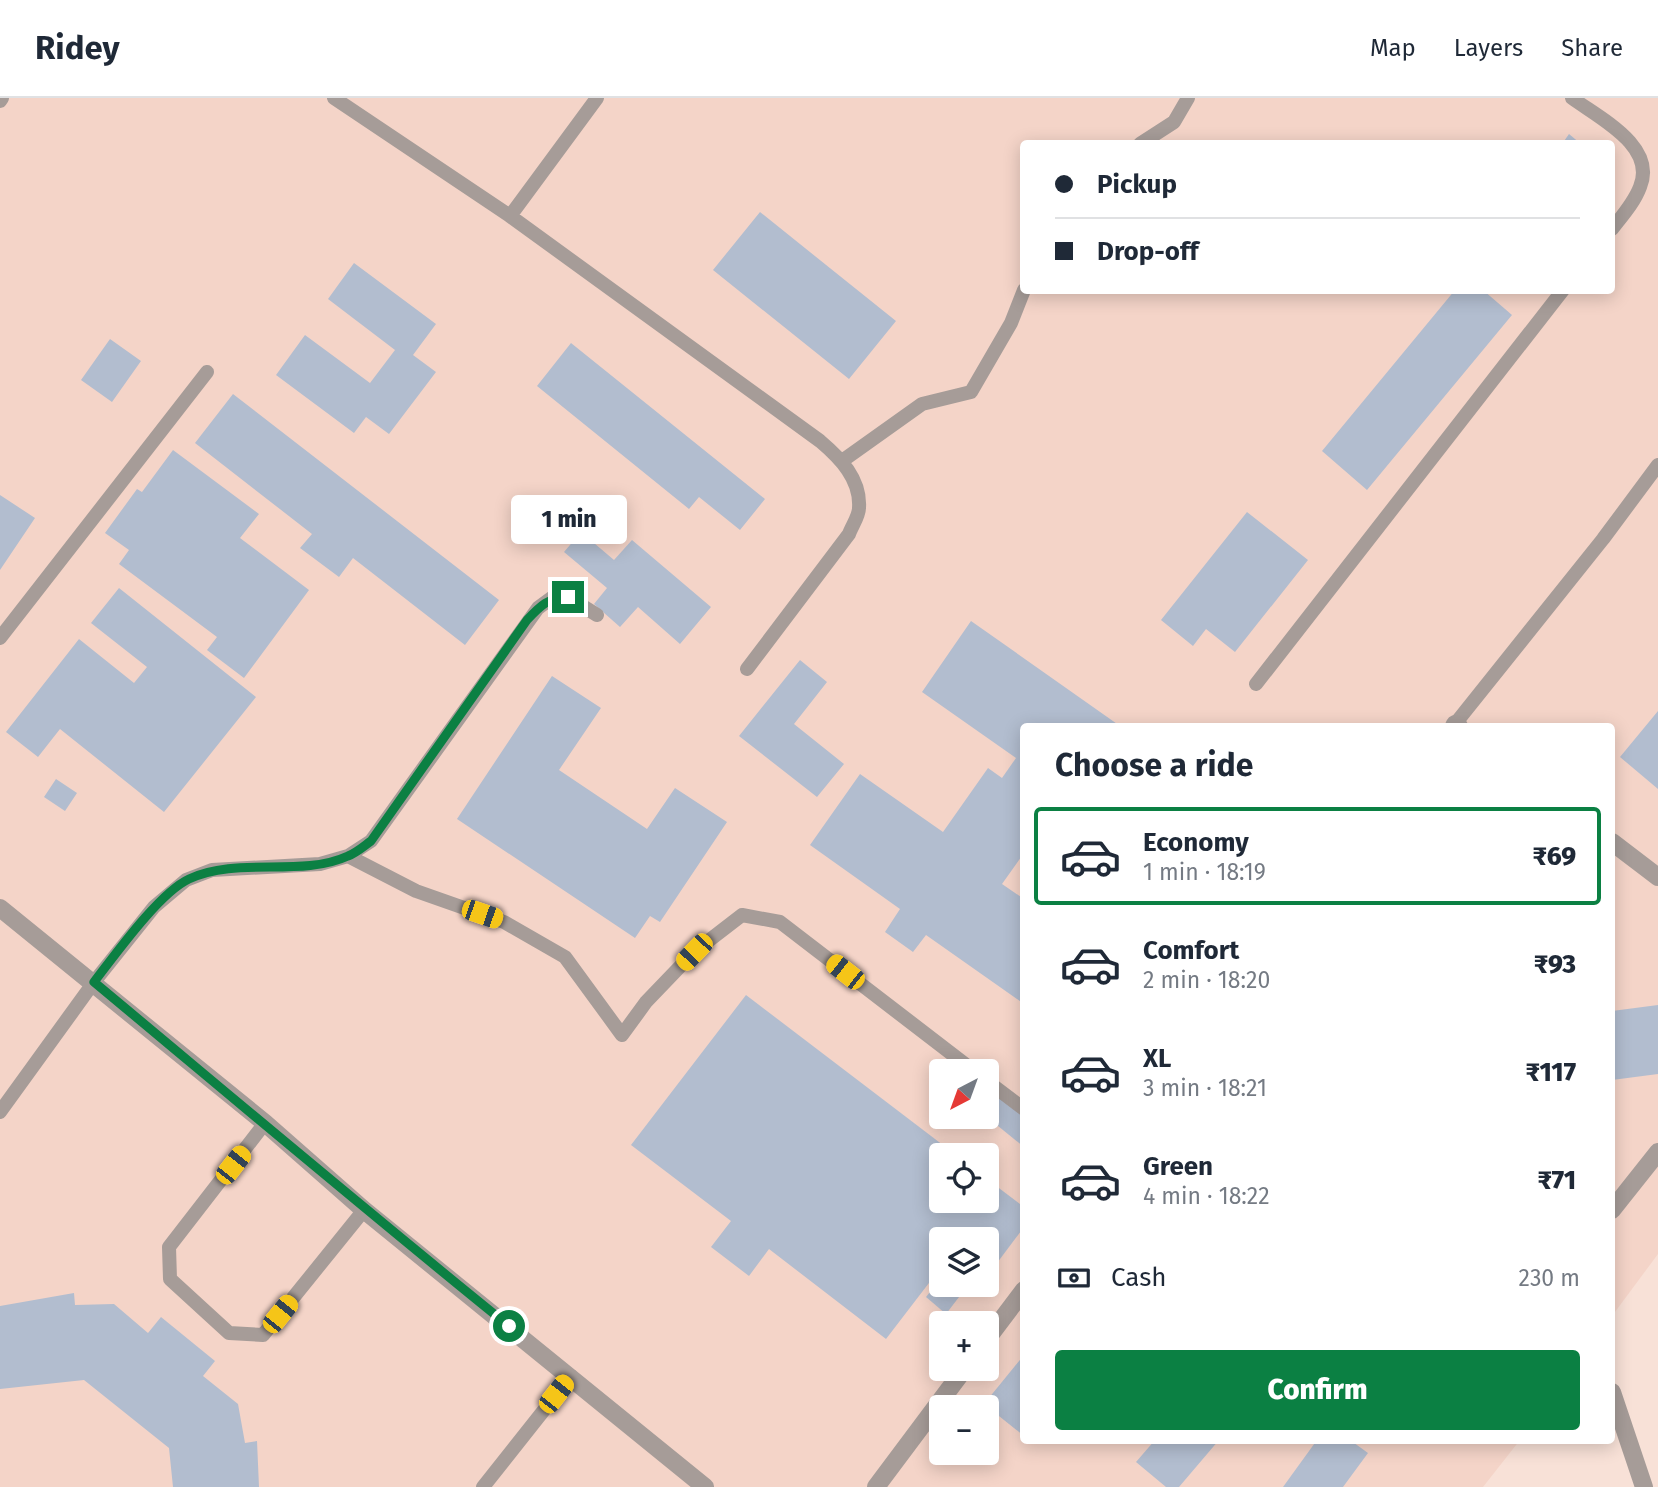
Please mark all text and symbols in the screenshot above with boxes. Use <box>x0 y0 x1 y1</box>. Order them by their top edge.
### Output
text: Ridey <box>35 28 120 68</box>
text: Map <box>1370 34 1416 62</box>
text: Layers <box>1454 34 1523 62</box>
text: Share <box>1561 34 1623 62</box>
text: Pickup <box>1097 169 1177 200</box>
text: Drop-off <box>1097 236 1199 267</box>
callout: 1 min <box>510 496 626 545</box>
text: 1 min <box>541 505 597 533</box>
route end <box>552 581 584 613</box>
text: Choose a ride <box>1055 746 1253 784</box>
icon: car <box>1059 825 1122 888</box>
text: Economy <box>1143 827 1249 858</box>
text: ₹69 <box>1532 841 1576 872</box>
text: 1 min · 18:19 <box>1143 858 1266 886</box>
car <box>459 897 506 931</box>
car <box>672 930 717 974</box>
icon: car <box>1059 933 1122 996</box>
text: Comfort <box>1143 935 1239 966</box>
text: ₹93 <box>1534 949 1576 980</box>
car <box>822 951 869 993</box>
text: 2 min · 18:20 <box>1143 966 1270 994</box>
icon: car <box>1059 1041 1122 1104</box>
text: XL <box>1143 1043 1171 1074</box>
text: ₹117 <box>1525 1057 1576 1088</box>
north arrow <box>929 1059 999 1129</box>
map controls <box>929 1059 999 1465</box>
text: 3 min · 18:21 <box>1143 1074 1267 1102</box>
car <box>212 1142 255 1188</box>
button: locate <box>929 1143 999 1213</box>
icon: car <box>1059 1149 1122 1212</box>
text: Green <box>1143 1151 1213 1182</box>
text: ₹71 <box>1537 1165 1576 1196</box>
text: 4 min · 18:22 <box>1143 1182 1270 1210</box>
button: layers <box>929 1227 999 1297</box>
icon: cash <box>1055 1259 1093 1297</box>
text: Cash <box>1111 1262 1167 1293</box>
text: 230 m <box>1519 1264 1580 1292</box>
car <box>259 1291 302 1337</box>
route start <box>493 1310 525 1342</box>
button: + <box>929 1311 999 1381</box>
button: Confirm <box>1055 1350 1580 1430</box>
car <box>535 1371 578 1417</box>
button: − <box>929 1395 999 1465</box>

